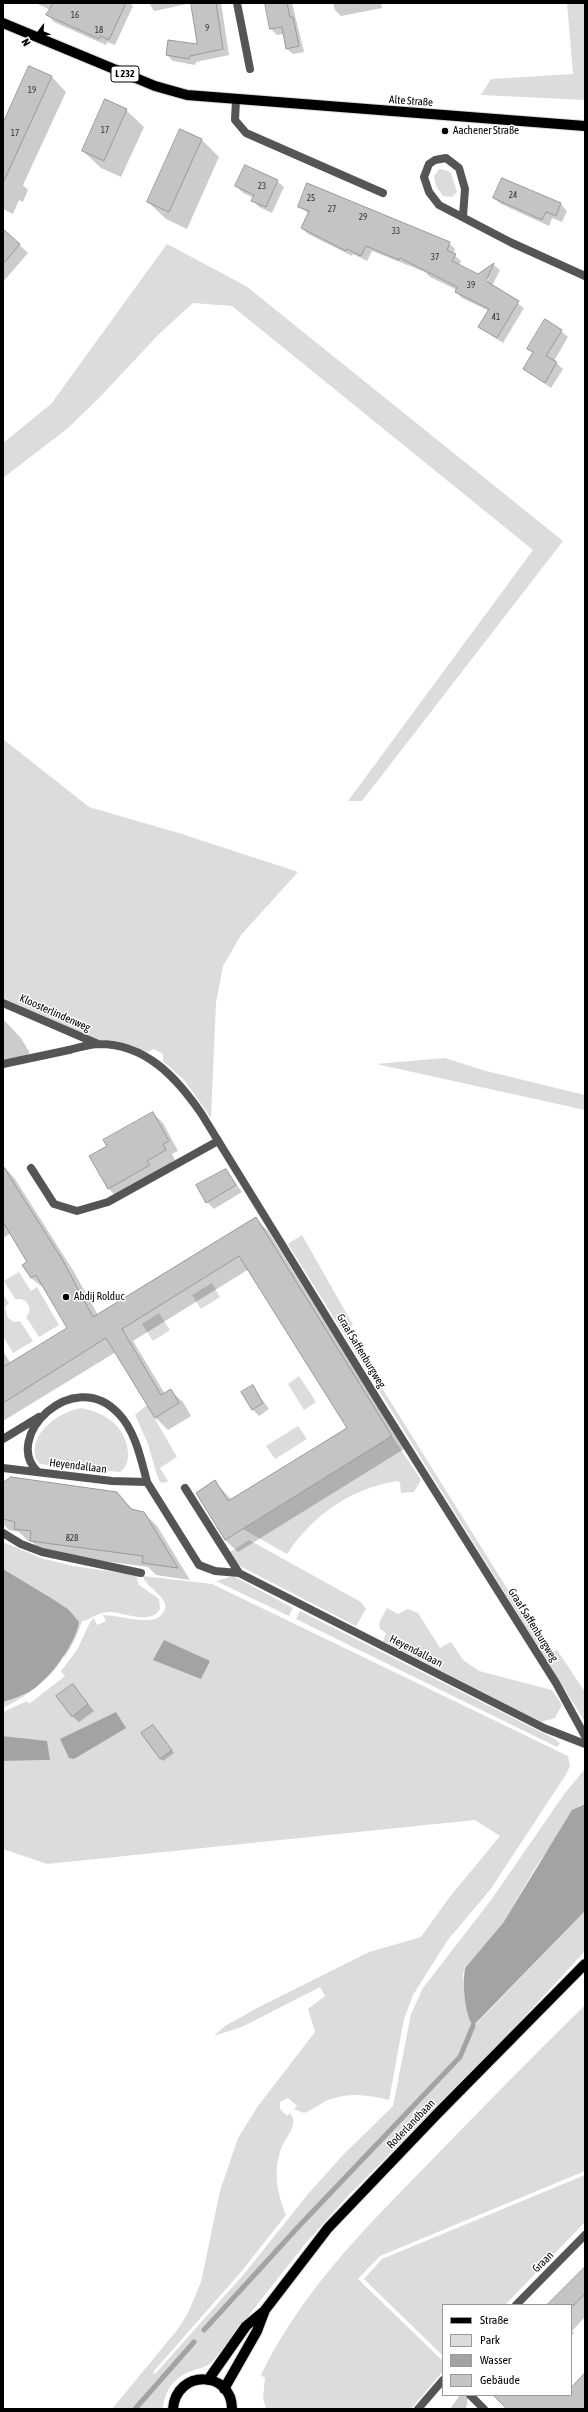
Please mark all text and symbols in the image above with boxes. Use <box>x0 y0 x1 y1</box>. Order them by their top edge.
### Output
house number: 16 <box>71 10 79 20</box>
north arrow <box>16 16 56 56</box>
house number: 9 <box>205 23 209 33</box>
house number: 18 <box>95 25 103 35</box>
text: N <box>19 36 33 48</box>
road number: L 232 <box>111 66 139 82</box>
house number: 19 <box>28 85 36 95</box>
street label: Alte Straße <box>389 93 433 109</box>
place label: Aachener Straße <box>453 124 519 138</box>
house number: 17 <box>101 125 109 135</box>
marker: Aachener Straße <box>440 126 450 136</box>
house number: 17 <box>11 128 19 138</box>
house number: 23 <box>258 181 266 191</box>
house number: 24 <box>509 190 517 200</box>
house number: 25 <box>307 193 315 203</box>
house number: 27 <box>328 204 336 214</box>
house number: 29 <box>359 212 367 222</box>
house number: 33 <box>392 226 400 236</box>
house number: 37 <box>431 252 439 262</box>
house number: 39 <box>467 280 475 290</box>
house number: 41 <box>492 312 500 322</box>
street label: Kloosterlindenweg <box>18 991 92 1035</box>
place label: Abdij Rolduc <box>74 1290 124 1304</box>
marker: Abdij Rolduc <box>61 1292 71 1302</box>
street label: Graaf Saffenburgweg <box>334 1312 388 1390</box>
street label: Heyendallaan <box>49 1456 107 1476</box>
house number: 82B <box>66 1533 78 1543</box>
street label: Graaf Saffenburgweg <box>505 1586 561 1664</box>
street label: Heyendallaan <box>387 1632 445 1670</box>
street label: Roderlandbaan <box>384 2097 438 2151</box>
street label: Graan <box>530 2249 556 2275</box>
legend <box>442 2304 572 2396</box>
text: Straße <box>480 2313 508 2327</box>
text: Park <box>480 2333 500 2347</box>
text: Wasser <box>480 2353 511 2367</box>
text: Gebäude <box>480 2373 520 2387</box>

